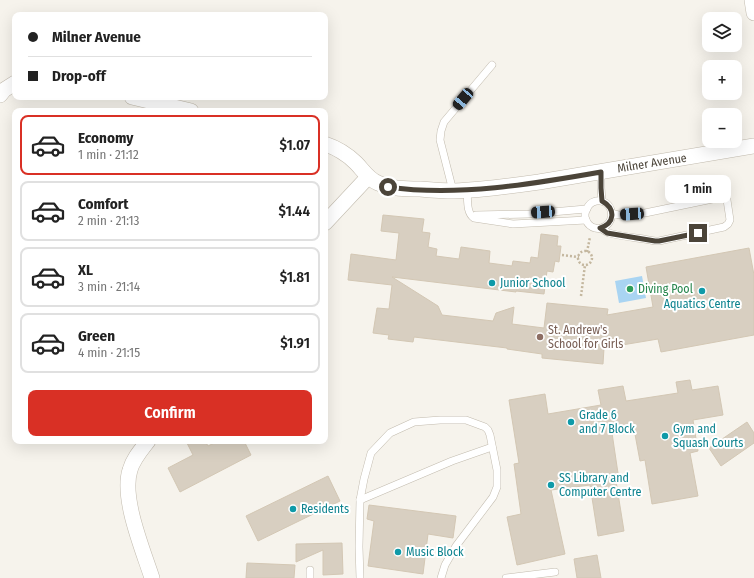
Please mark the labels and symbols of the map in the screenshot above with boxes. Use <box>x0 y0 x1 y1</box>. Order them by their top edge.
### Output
car <box>451 86 475 112</box>
street label: Milner Avenue <box>616 151 688 175</box>
callout: 1 min <box>665 175 731 203</box>
route start <box>379 178 397 196</box>
car <box>531 205 555 219</box>
car <box>620 207 644 221</box>
route end <box>689 224 707 242</box>
place label: Junior School <box>500 276 565 290</box>
marker: Junior School <box>487 278 497 288</box>
place label: Diving Pool <box>638 282 693 296</box>
marker: Diving Pool <box>625 284 635 294</box>
marker: Aquatics Centre <box>697 286 707 296</box>
place label: Aquatics Centre <box>664 297 740 311</box>
place label: St. Andrew's School for Girls <box>548 323 623 351</box>
marker: St. Andrew's School for Girls <box>535 332 545 342</box>
place label: Grade 6 and 7 Block <box>579 408 635 436</box>
marker: Grade 6 and 7 Block <box>566 417 576 427</box>
place label: Gym and Squash Courts <box>673 422 743 450</box>
marker: Gym and Squash Courts <box>660 431 670 441</box>
place label: SS Library and Computer Centre <box>559 471 642 499</box>
marker: SS Library and Computer Centre <box>546 480 556 490</box>
place label: Residents <box>301 502 349 516</box>
marker: Residents <box>288 504 298 514</box>
place label: Music Block <box>406 545 464 559</box>
marker: Music Block <box>393 547 403 557</box>

